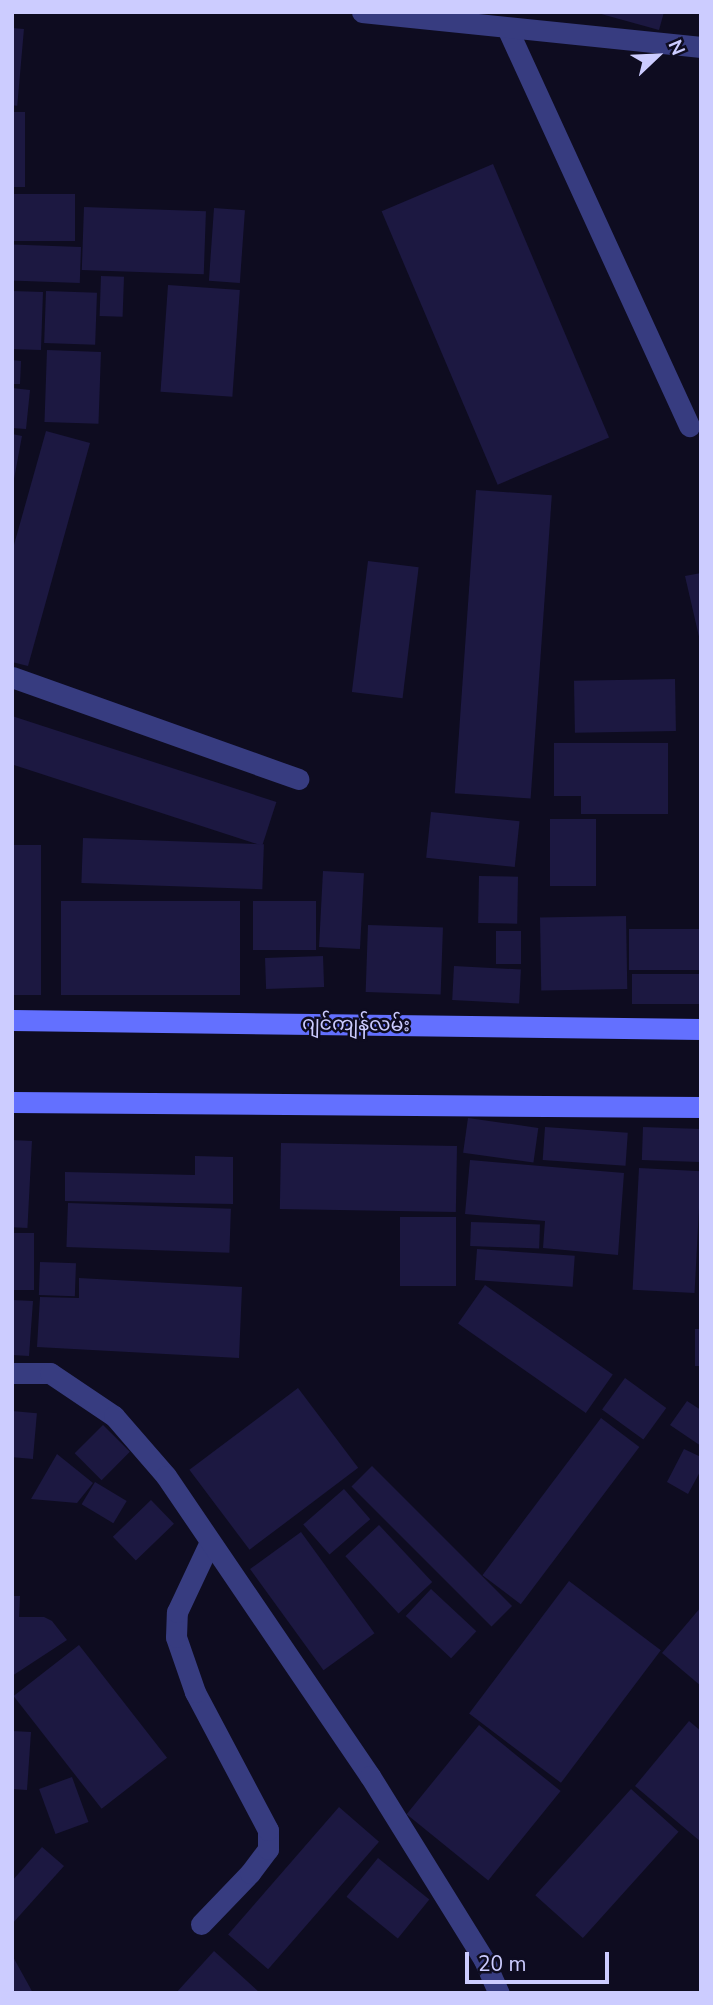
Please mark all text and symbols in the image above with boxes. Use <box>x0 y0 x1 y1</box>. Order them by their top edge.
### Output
north arrow <box>622 21 692 91</box>
text: N <box>662 36 691 59</box>
street label: ဂျင်ကျန်လမ်း <box>302 1013 410 1037</box>
scale bar <box>468 1938 612 1982</box>
text: 20 m <box>478 1950 527 1978</box>

